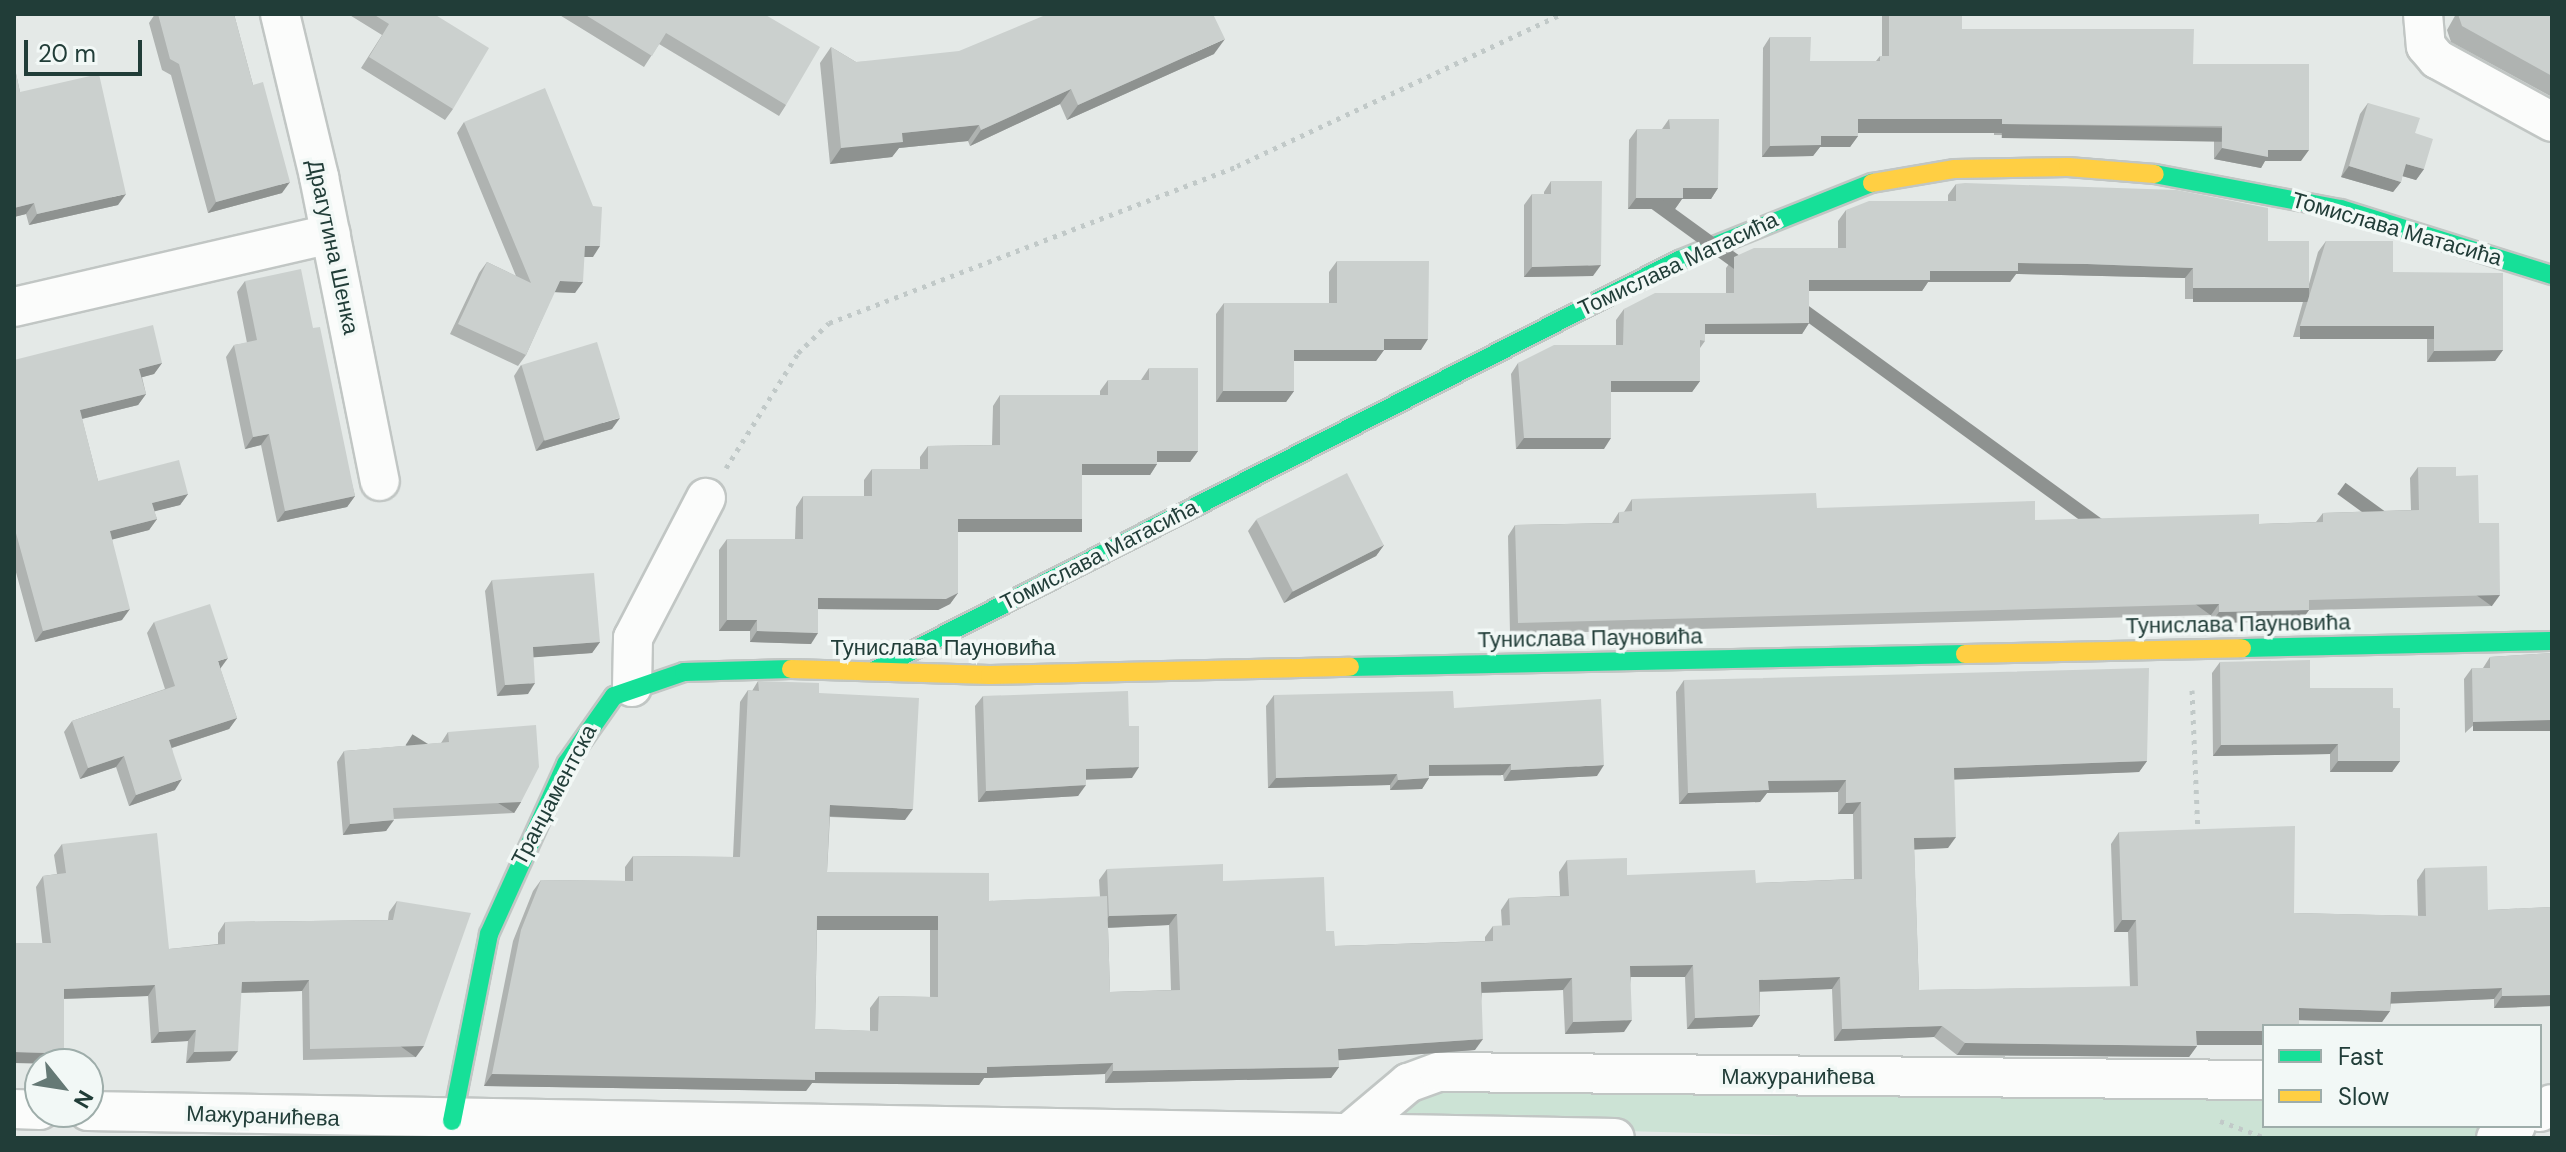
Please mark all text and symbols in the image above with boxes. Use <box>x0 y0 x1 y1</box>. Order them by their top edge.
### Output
scale bar <box>28 24 146 74</box>
text: 20 m <box>38 38 96 69</box>
street label: Драгутина Шенка <box>302 157 364 337</box>
street label: Томислава Матасића <box>2289 186 2505 272</box>
street label: Томислава Матасића <box>1574 206 1782 322</box>
street label: Томислава Матасића <box>996 494 1202 616</box>
street label: Тунислава Пауновића <box>2125 609 2351 639</box>
street label: Тунислава Пауновића <box>1477 623 1703 653</box>
street label: Тунислава Пауновића <box>831 635 1055 661</box>
street label: Транџаментска <box>506 720 602 870</box>
legend <box>2262 1024 2542 1128</box>
text: Fast <box>2338 1041 2384 1072</box>
north arrow <box>24 1048 104 1128</box>
street label: Мажуранићева <box>1721 1064 1875 1090</box>
text: Slow <box>2338 1081 2389 1112</box>
text: N <box>67 1085 100 1113</box>
street label: Мажуранићева <box>186 1100 340 1132</box>

